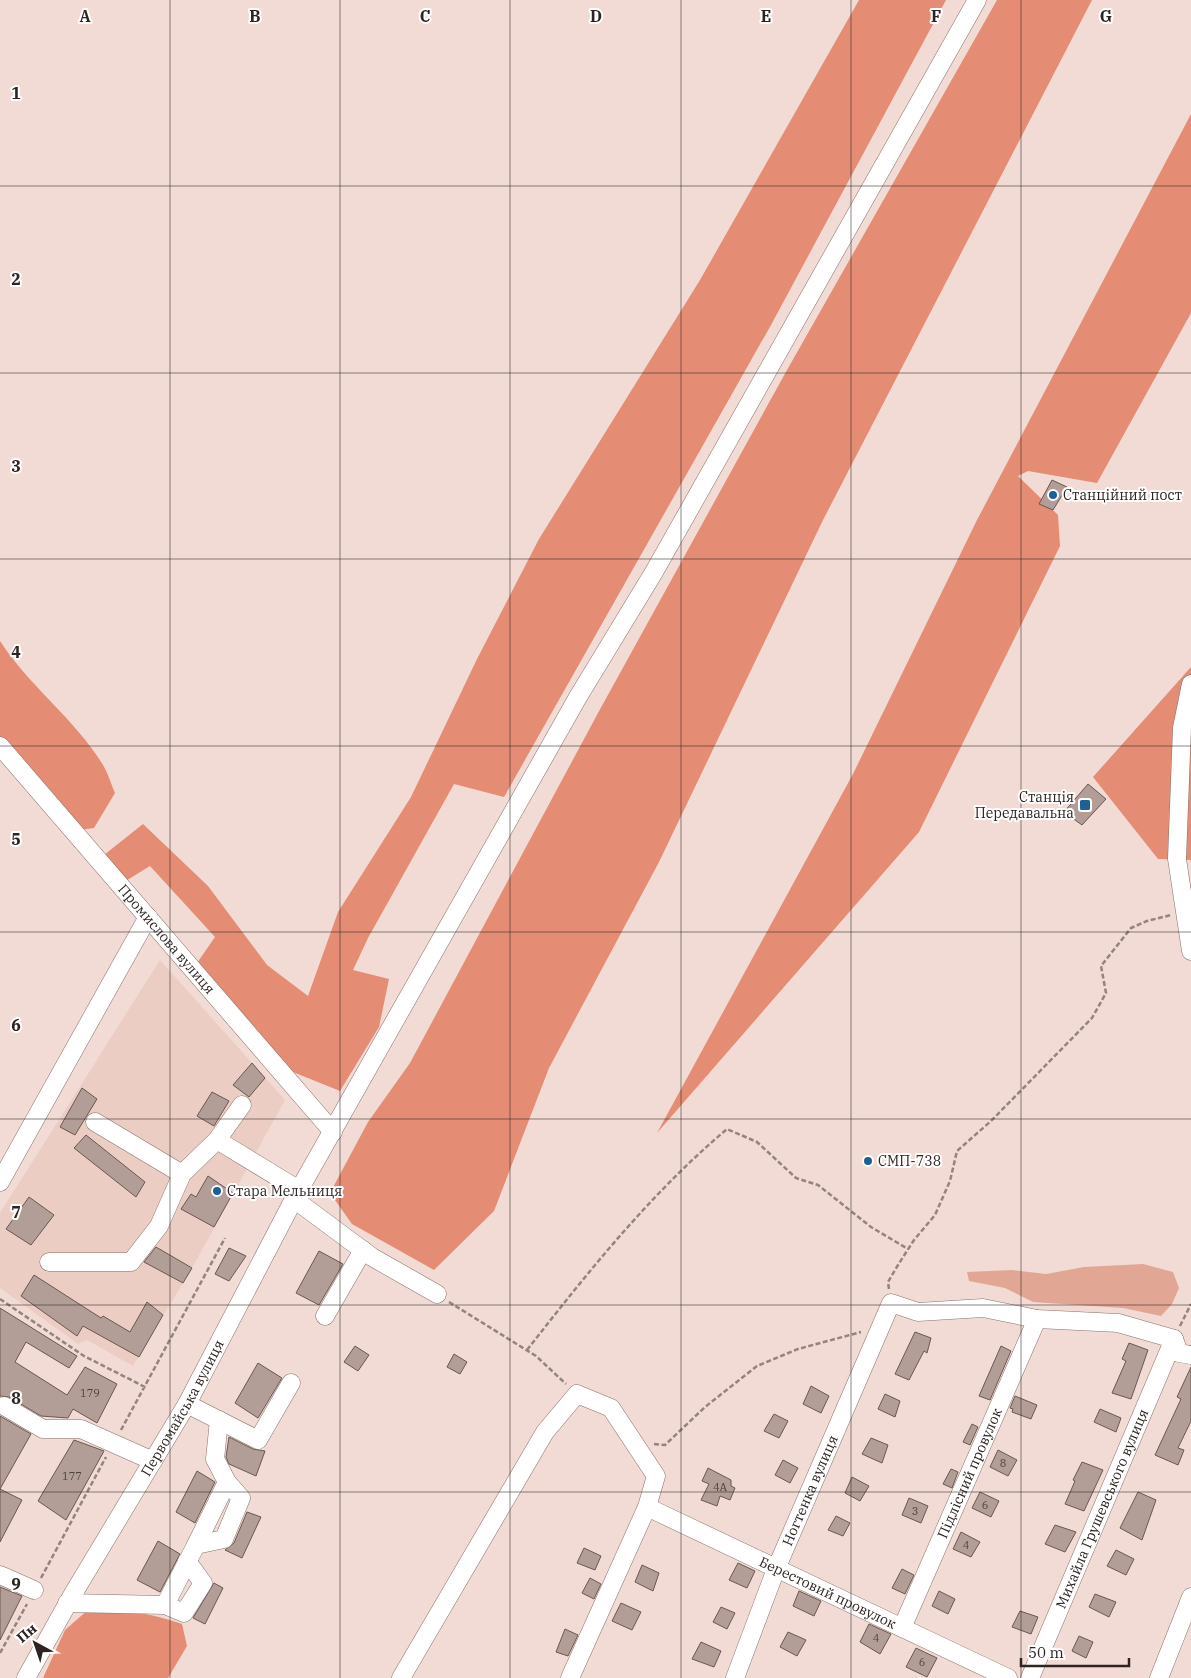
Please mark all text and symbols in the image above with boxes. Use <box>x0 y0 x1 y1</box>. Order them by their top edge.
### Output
text: A <box>79 6 91 26</box>
text: B <box>249 6 261 26</box>
text: C <box>420 6 430 26</box>
text: D <box>590 6 602 26</box>
text: E <box>761 6 771 26</box>
text: F <box>931 6 941 26</box>
text: G <box>1100 6 1112 26</box>
text: 1 <box>11 83 21 103</box>
text: 2 <box>11 269 21 289</box>
text: 3 <box>11 456 21 476</box>
place label: Станційний пост <box>1063 486 1182 504</box>
marker: Станційний пост <box>1047 489 1059 501</box>
text: 4 <box>11 642 21 662</box>
place label: Станція Передавальна <box>975 788 1074 822</box>
marker: Станція Передавальна <box>1078 798 1092 812</box>
text: 5 <box>11 829 21 849</box>
street label: Промислова вулиця <box>114 880 219 998</box>
text: 6 <box>11 1015 21 1035</box>
place label: СМП-738 <box>878 1152 941 1170</box>
marker: СМП-738 <box>862 1155 874 1167</box>
place label: Стара Мельниця <box>227 1182 342 1200</box>
marker: Стара Мельниця <box>211 1185 223 1197</box>
text: 7 <box>11 1202 21 1222</box>
street label: Первомайська вулиця <box>137 1337 228 1480</box>
house number: 179 <box>80 1386 100 1400</box>
text: 8 <box>11 1388 21 1408</box>
street label: Підлісний провулок <box>933 1405 1006 1541</box>
street label: Михайла Грушевського вулиця <box>1052 1406 1152 1611</box>
street label: Ногтенка вулиця <box>778 1432 842 1549</box>
house number: 8 <box>1000 1456 1006 1470</box>
house number: 177 <box>62 1469 82 1483</box>
house number: 4А <box>713 1480 728 1494</box>
house number: 6 <box>982 1498 988 1512</box>
house number: 3 <box>912 1504 918 1518</box>
house number: 4 <box>963 1538 970 1552</box>
street label: Берестовий провулок <box>756 1552 899 1633</box>
text: 9 <box>11 1574 21 1594</box>
north arrow <box>10 1618 60 1668</box>
text: Пн <box>13 1619 40 1647</box>
house number: 4 <box>873 1631 880 1645</box>
scale bar <box>1021 1636 1128 1668</box>
text: 50 m <box>1028 1643 1064 1662</box>
house number: 6 <box>919 1655 925 1669</box>

